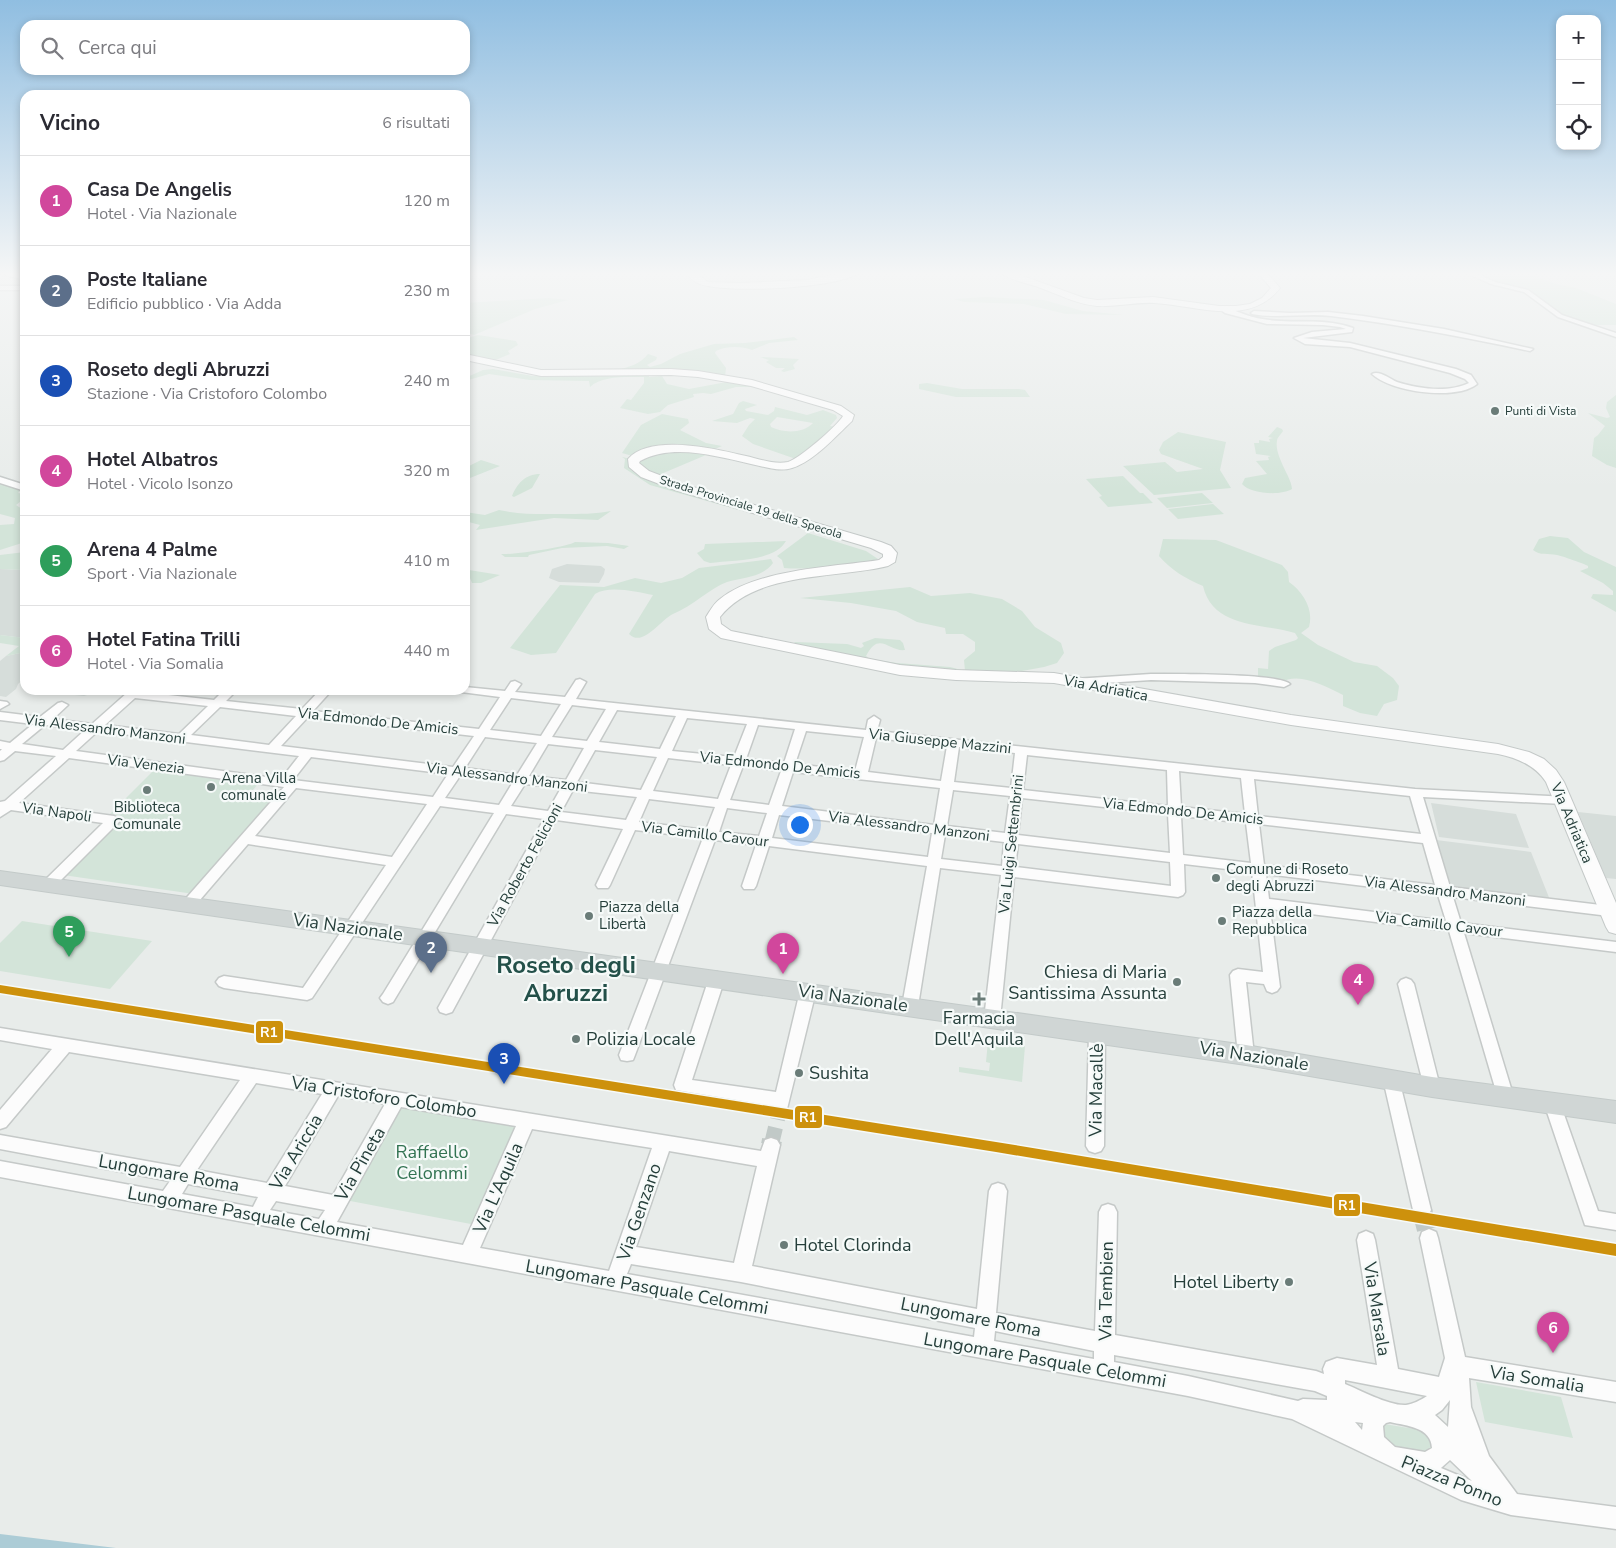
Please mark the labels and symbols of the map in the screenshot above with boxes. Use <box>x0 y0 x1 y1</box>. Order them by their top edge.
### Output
place label: Punti di Vista <box>1505 403 1576 419</box>
marker: Punti di Vista <box>1489 405 1501 417</box>
street label: Strada Provinciale 19 della Specola <box>658 471 844 543</box>
street label: Via Adriatica <box>1061 670 1150 706</box>
street label: Via Edmondo De Amicis <box>296 703 459 739</box>
street label: Via Alessandro Manzoni <box>22 709 187 749</box>
street label: Via Giuseppe Mazzini <box>867 723 1012 758</box>
street label: Via Edmondo De Amicis <box>698 747 861 783</box>
street label: Via Venezia <box>105 749 186 779</box>
street label: Via Alessandro Manzoni <box>424 757 589 797</box>
place label: Arena Villa comunale <box>221 768 296 805</box>
street label: Via Luigi Settembrini <box>994 774 1028 915</box>
street label: Via Adriatica <box>1546 779 1598 866</box>
marker: Arena Villa comunale <box>205 781 217 793</box>
marker: Biblioteca Comunale <box>141 784 153 796</box>
street label: Via Edmondo De Amicis <box>1101 793 1264 829</box>
street label: Via Napoli <box>20 797 93 827</box>
place label: Biblioteca Comunale <box>113 797 181 834</box>
street label: Via Roberto Felicioni <box>482 800 567 931</box>
street label: Via Alessandro Manzoni <box>826 806 991 846</box>
your location <box>787 812 813 838</box>
street label: Via Camillo Cavour <box>639 816 770 852</box>
place label: Comune di Roseto degli Abruzzi <box>1226 859 1349 896</box>
street label: Via Alessandro Manzoni <box>1362 871 1527 911</box>
marker: Comune di Roseto degli Abruzzi <box>1210 872 1222 884</box>
place label: Piazza della Libertà <box>599 897 679 934</box>
place label: Piazza della Repubblica <box>1232 902 1312 939</box>
street label: Via Camillo Cavour <box>1373 906 1504 942</box>
street label: Via Nazionale <box>291 907 404 947</box>
marker: Piazza della Libertà <box>583 910 595 922</box>
marker: Piazza della Repubblica <box>1216 915 1228 927</box>
pin: 5 <box>53 916 85 957</box>
pin: 2 <box>415 932 447 973</box>
pin: 1 <box>767 933 799 974</box>
district label: Roseto degli Abruzzi <box>496 949 636 1009</box>
place label: Chiesa di Maria Santissima Assunta <box>1008 960 1167 1005</box>
pin: 4 <box>1342 964 1374 1005</box>
marker: Chiesa di Maria Santissima Assunta <box>1171 976 1183 988</box>
street label: Via Nazionale <box>796 978 909 1018</box>
marker: Farmacia Dell'Aquila <box>973 993 985 1005</box>
place label: Farmacia Dell'Aquila <box>934 1006 1024 1051</box>
line badge: R1 <box>255 1020 284 1044</box>
text: R1 <box>260 1023 278 1042</box>
place label: Polizia Locale <box>586 1027 696 1051</box>
marker: Polizia Locale <box>570 1033 582 1045</box>
street label: Via Nazionale <box>1196 1035 1311 1077</box>
pin: 3 <box>488 1043 520 1084</box>
street label: Via Macallè <box>1083 1043 1109 1138</box>
place label: Sushita <box>809 1061 869 1085</box>
marker: Sushita <box>793 1067 805 1079</box>
street label: Via Cristoforo Colombo <box>289 1070 478 1124</box>
line badge: R1 <box>794 1105 823 1129</box>
text: R1 <box>799 1108 817 1127</box>
street label: Via Ariccia <box>263 1110 328 1195</box>
street label: Via Pineta <box>329 1123 391 1206</box>
street label: Via L'Aquila <box>467 1139 529 1238</box>
park label: Raffaello Celommi <box>396 1140 468 1185</box>
street label: Lungomare Roma <box>97 1149 241 1197</box>
street label: Via Genzano <box>611 1160 667 1265</box>
street label: Lungomare Pasquale Celommi <box>126 1181 372 1247</box>
line badge: R1 <box>1333 1193 1361 1217</box>
text: R1 <box>1338 1196 1356 1215</box>
place label: Hotel Clorinda <box>794 1233 912 1257</box>
marker: Hotel Clorinda <box>778 1239 790 1251</box>
street label: Via Tembien <box>1093 1241 1119 1342</box>
street label: Lungomare Pasquale Celommi <box>524 1254 770 1320</box>
street label: Via Marsala <box>1358 1259 1396 1358</box>
place label: Hotel Liberty <box>1173 1270 1280 1294</box>
marker: Hotel Liberty <box>1283 1276 1295 1288</box>
street label: Lungomare Roma <box>899 1292 1043 1342</box>
pin: 6 <box>1537 1312 1569 1353</box>
street label: Lungomare Pasquale Celommi <box>922 1327 1168 1393</box>
street label: Via Somalia <box>1487 1359 1586 1398</box>
street label: Piazza Ponno <box>1398 1450 1506 1512</box>

